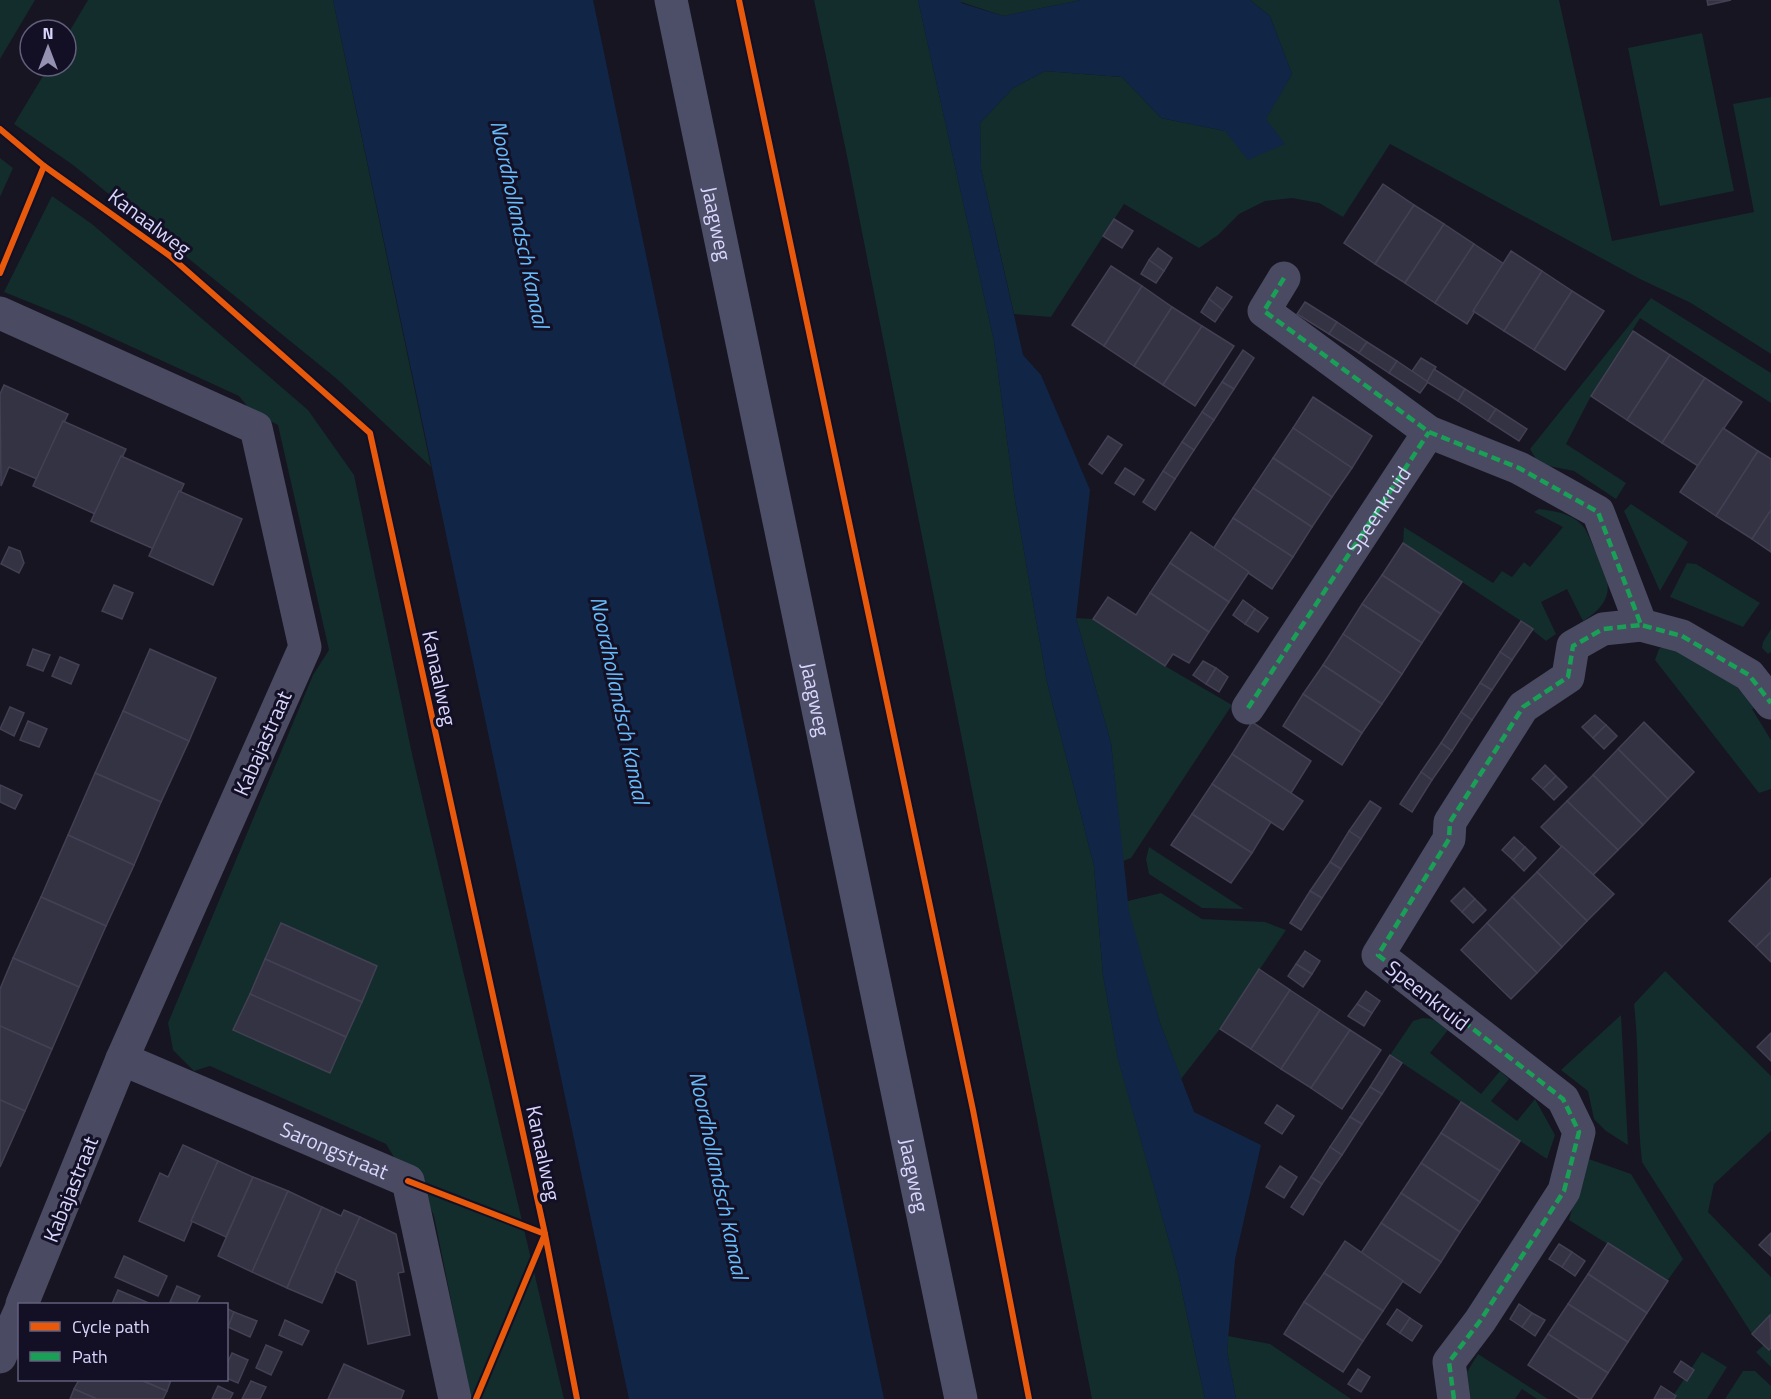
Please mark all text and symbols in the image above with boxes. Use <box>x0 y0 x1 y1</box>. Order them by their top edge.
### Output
north arrow <box>18 18 78 78</box>
text: N <box>42 21 54 45</box>
water label: Noordhollandsch Kanaal <box>481 117 559 333</box>
street label: Kanaalweg <box>102 180 199 264</box>
street label: Jaagweg <box>694 183 741 264</box>
street label: Speenkruid <box>1337 460 1419 560</box>
water label: Noordhollandsch Kanaal <box>581 593 659 809</box>
street label: Kanaalweg <box>414 627 466 729</box>
street label: Jaagweg <box>793 659 839 739</box>
street label: Kabajastraat <box>225 685 300 801</box>
street label: Speenkruid <box>1379 952 1477 1038</box>
water label: Noordhollandsch Kanaal <box>680 1068 758 1284</box>
street label: Kanaalweg <box>518 1102 570 1204</box>
street label: Sarongstraat <box>275 1112 394 1187</box>
street label: Kabajastraat <box>34 1131 106 1247</box>
street label: Jaagweg <box>891 1135 938 1215</box>
legend <box>18 1303 228 1381</box>
text: Cycle path <box>72 1313 150 1340</box>
text: Path <box>72 1343 108 1370</box>

